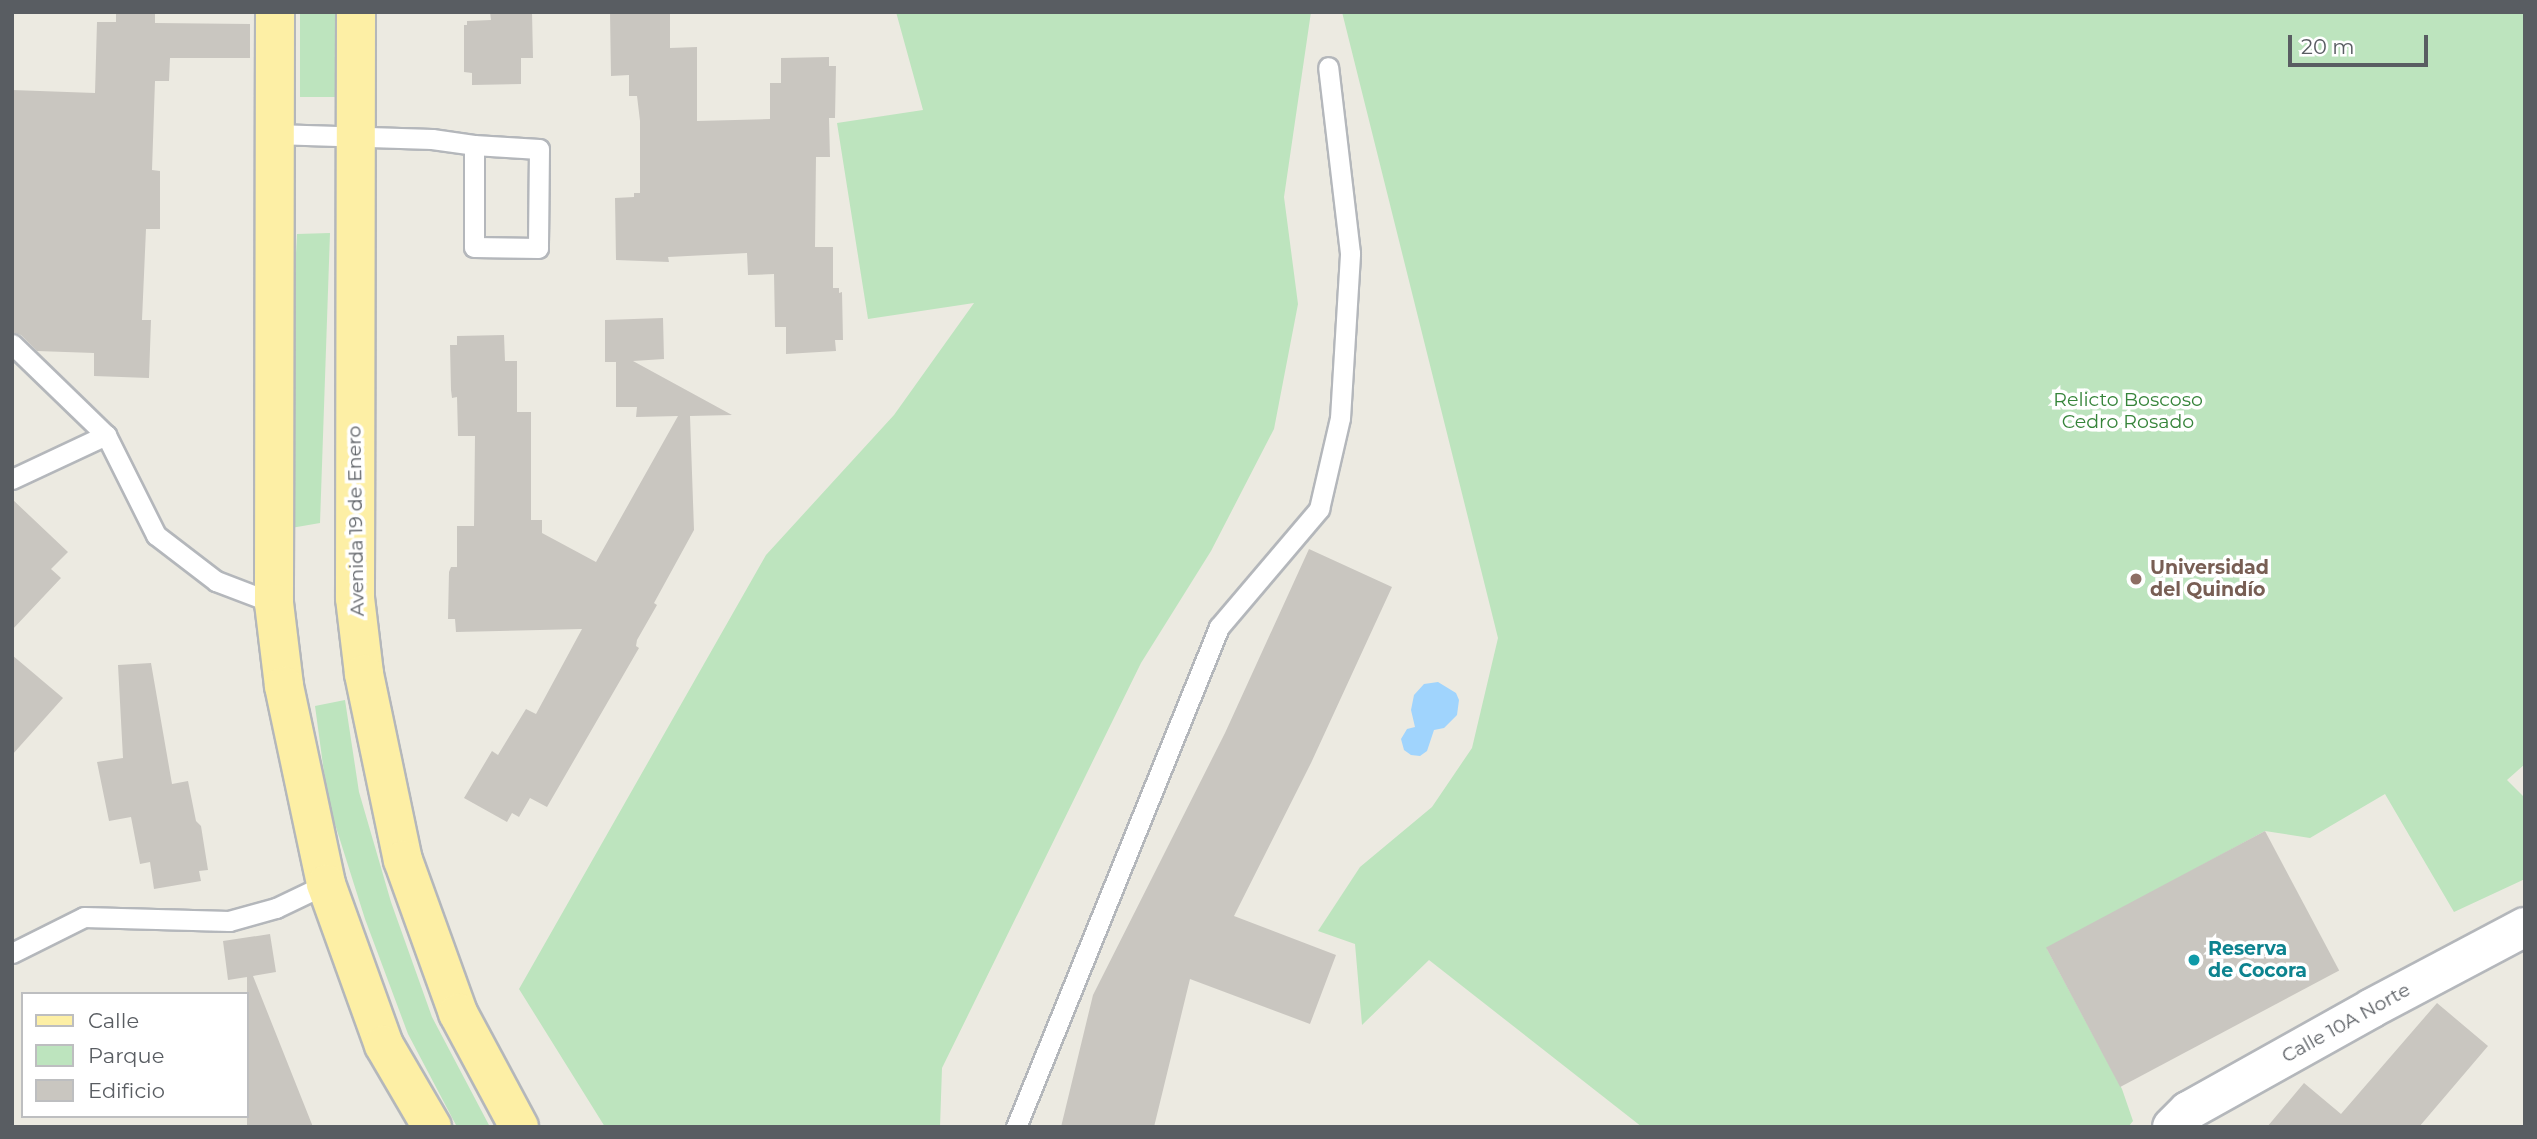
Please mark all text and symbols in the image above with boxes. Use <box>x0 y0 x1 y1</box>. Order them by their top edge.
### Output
scale bar <box>2292 21 2432 65</box>
text: 20 m <box>2301 34 2355 59</box>
park label: Relicto Boscoso Cedro Rosado <box>2053 389 2203 433</box>
street label: Avenida 19 de Enero <box>343 425 369 617</box>
place label: Universidad del Quindío <box>2150 557 2269 601</box>
marker: Universidad del Quindío <box>2128 571 2144 587</box>
place label: Reserva de Cocora <box>2208 938 2307 982</box>
marker: Reserva de Cocora <box>2186 952 2202 968</box>
street label: Calle 10A Norte <box>2278 978 2414 1068</box>
legend <box>21 992 248 1118</box>
text: Calle <box>88 1008 139 1033</box>
text: Parque <box>88 1043 164 1068</box>
text: Edificio <box>88 1078 165 1103</box>

